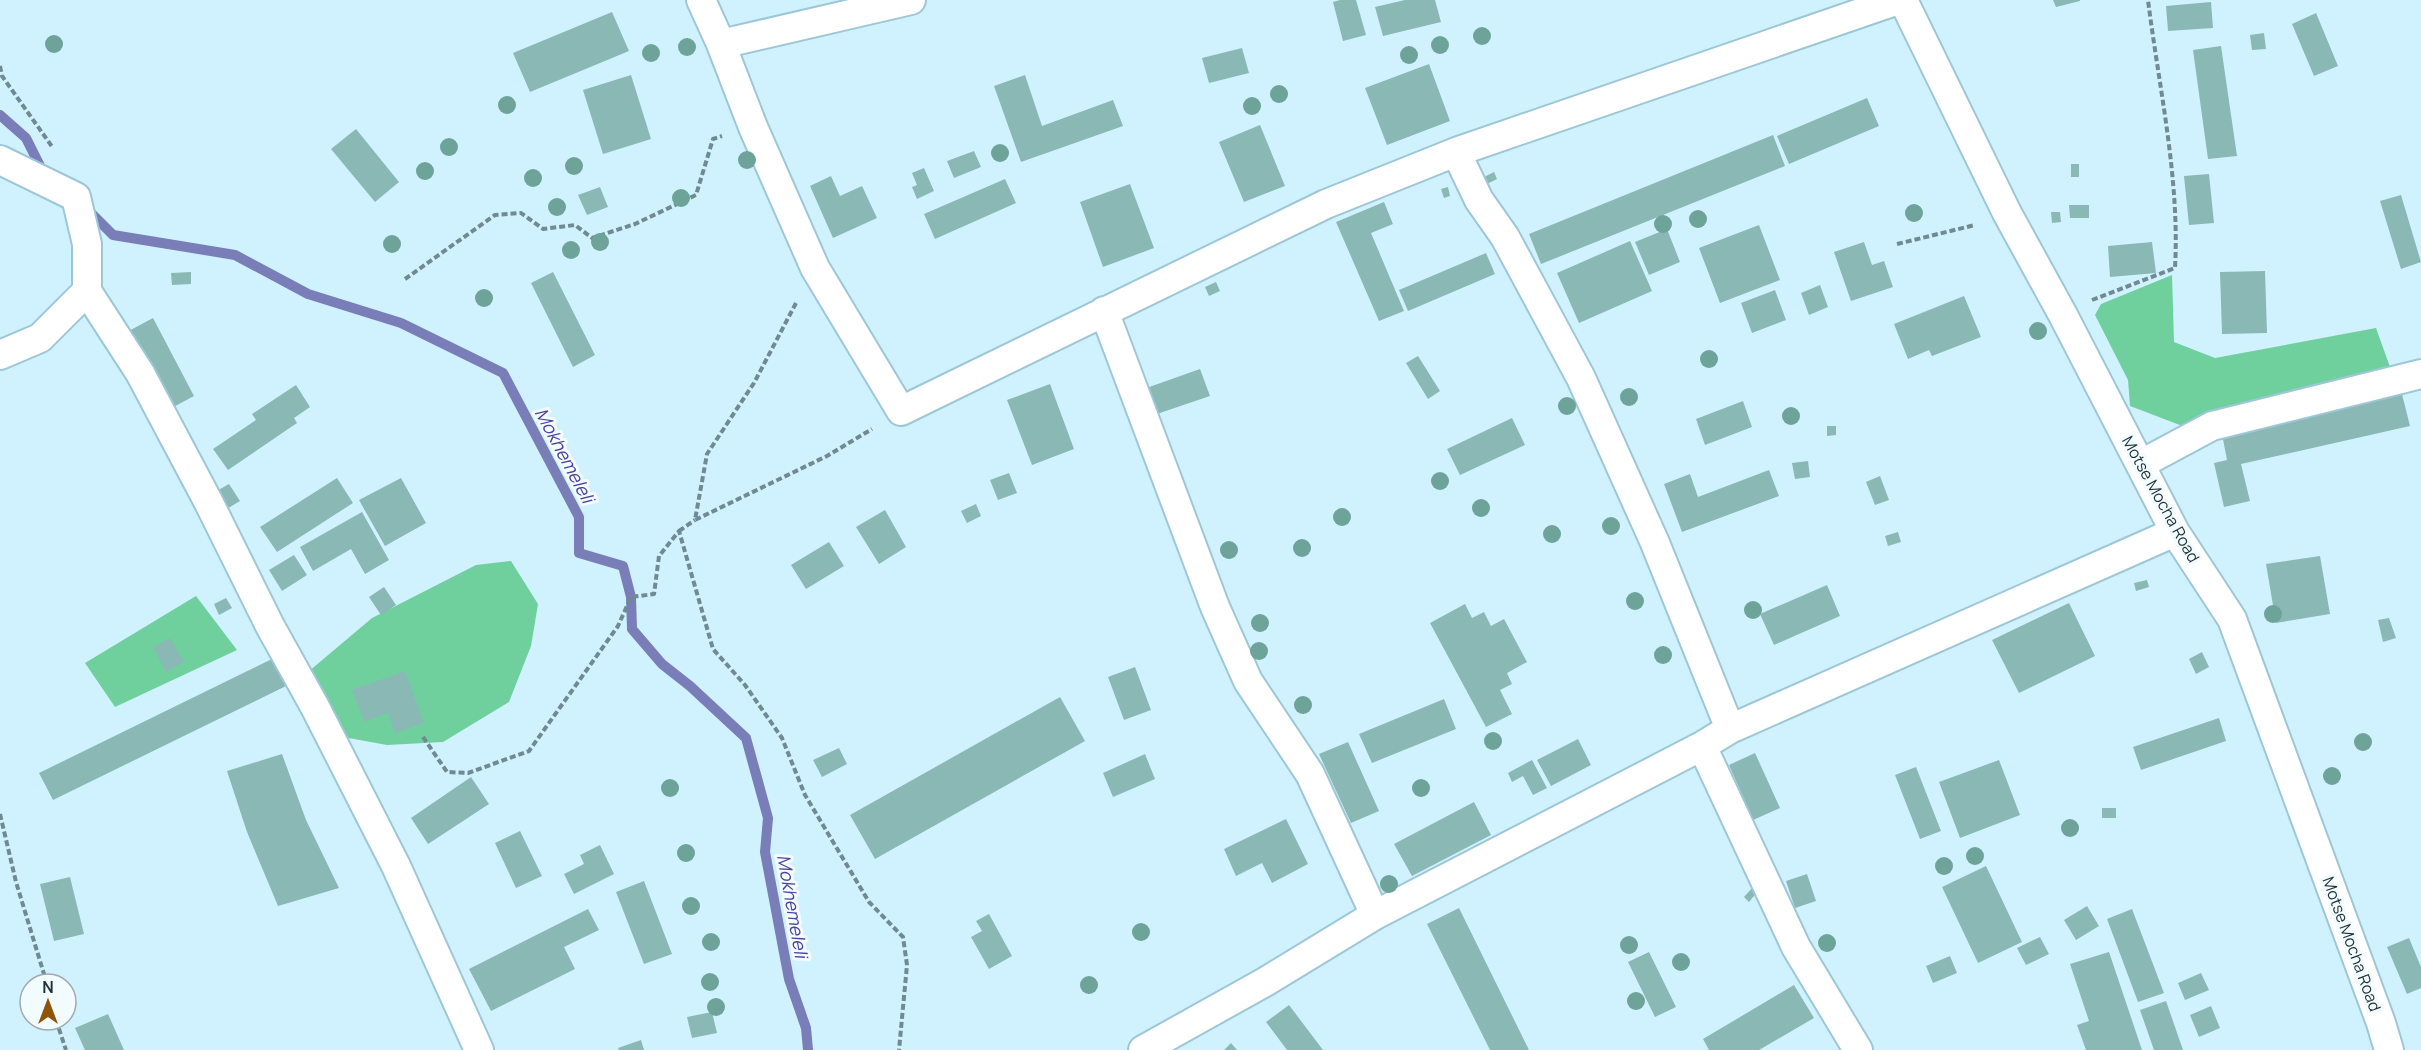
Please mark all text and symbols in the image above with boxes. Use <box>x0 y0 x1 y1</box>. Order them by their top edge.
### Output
water label: Mokhemeleli <box>530 403 601 509</box>
street label: Motse Mocha Road <box>2117 432 2205 566</box>
water label: Mokhemeleli <box>772 852 814 962</box>
street label: Motse Mocha Road <box>2317 874 2387 1014</box>
north arrow <box>18 972 78 1032</box>
text: N <box>42 976 54 998</box>

